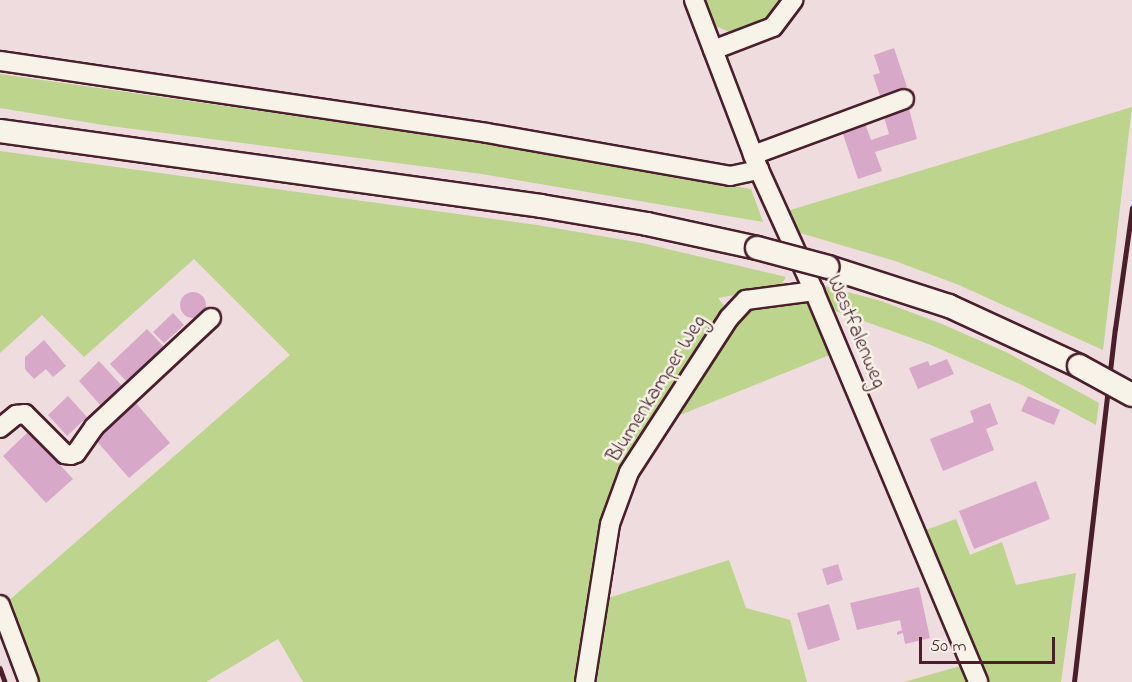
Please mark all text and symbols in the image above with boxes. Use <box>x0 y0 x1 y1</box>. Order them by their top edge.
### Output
street label: Westfalenweg <box>821 272 891 392</box>
street label: Blumenkamper Weg <box>602 311 712 467</box>
scale bar <box>922 625 1058 663</box>
text: 50 m <box>930 634 967 660</box>

